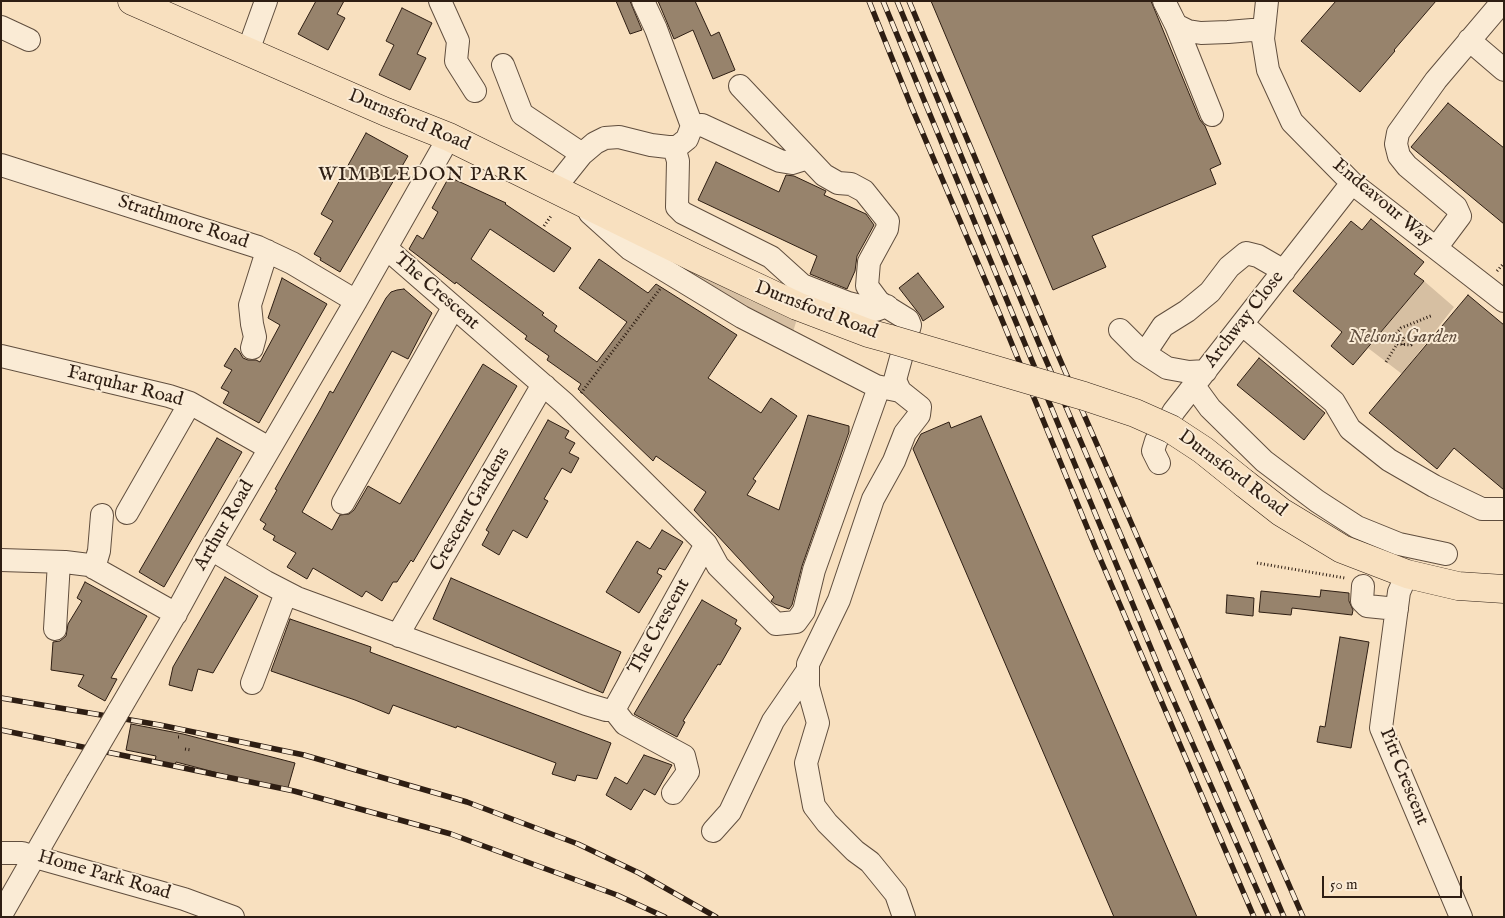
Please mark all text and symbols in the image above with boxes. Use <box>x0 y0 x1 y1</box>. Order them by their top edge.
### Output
street label: Durnsford Road <box>345 85 473 157</box>
street label: Endeavour Way <box>1327 154 1437 252</box>
district label: WIMBLEDON PARK <box>316 164 530 188</box>
street label: Strathmore Road <box>115 191 251 255</box>
street label: The Crescent <box>388 249 484 335</box>
street label: Archway Close <box>1200 267 1290 373</box>
street label: Durnsford Road <box>751 277 881 345</box>
park label: Nelsons Garden <box>1349 327 1457 349</box>
street label: Farquhar Road <box>65 362 185 412</box>
street label: Durnsford Road <box>1173 426 1291 522</box>
street label: Crescent Gardens <box>426 444 516 576</box>
street label: Arthur Road <box>190 477 260 575</box>
street label: The Crescent <box>624 575 696 679</box>
street label: Pitt Crescent <box>1373 725 1433 829</box>
street label: Home Park Road <box>35 846 173 906</box>
scale bar <box>1325 866 1465 898</box>
text: 50 m <box>1330 875 1358 894</box>

